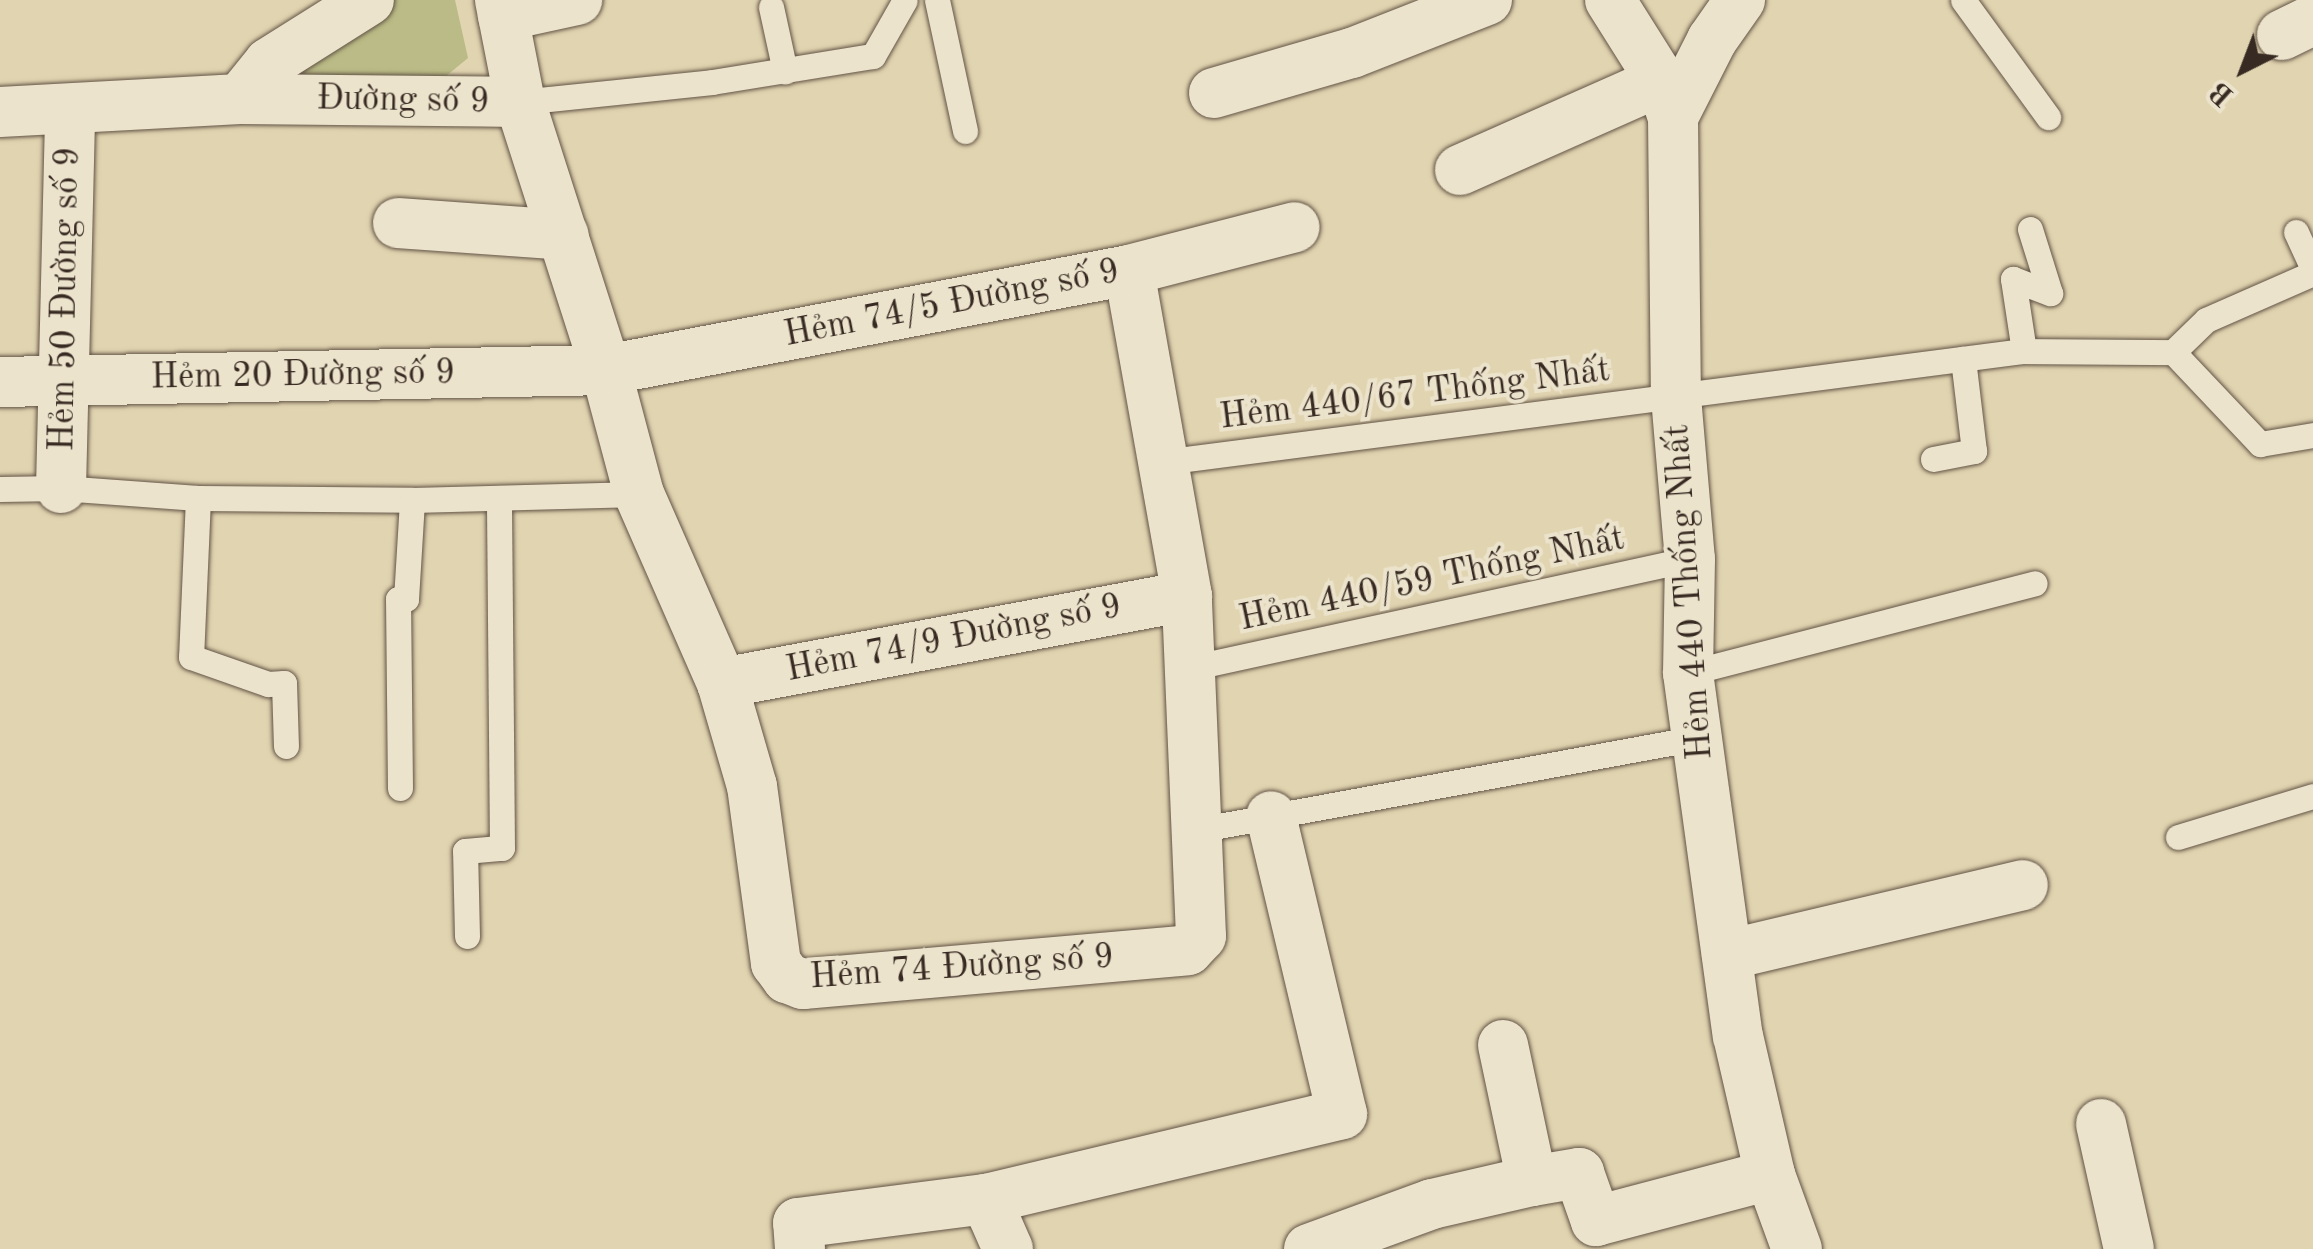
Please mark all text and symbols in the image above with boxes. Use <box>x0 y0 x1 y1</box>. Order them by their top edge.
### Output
north arrow <box>2193 20 2293 120</box>
text: B <box>2206 75 2240 109</box>
street label: Đường số 9 <box>316 78 490 124</box>
street label: Hẻm 50 Đường số 9 <box>42 146 90 452</box>
street label: Hẻm 74/5 Đường số 9 <box>781 251 1123 357</box>
street label: Hẻm 440/67 Thống Nhất <box>1217 350 1613 440</box>
street label: Hẻm 20 Đường số 9 <box>150 352 456 400</box>
street label: Hẻm 440 Thống Nhất <box>1657 423 1723 761</box>
street label: Hẻm 440/59 Thống Nhất <box>1236 519 1628 641</box>
street label: Hẻm 74/9 Đường số 9 <box>783 586 1125 692</box>
street label: Hẻm 74 Đường số 9 <box>808 936 1116 1000</box>

